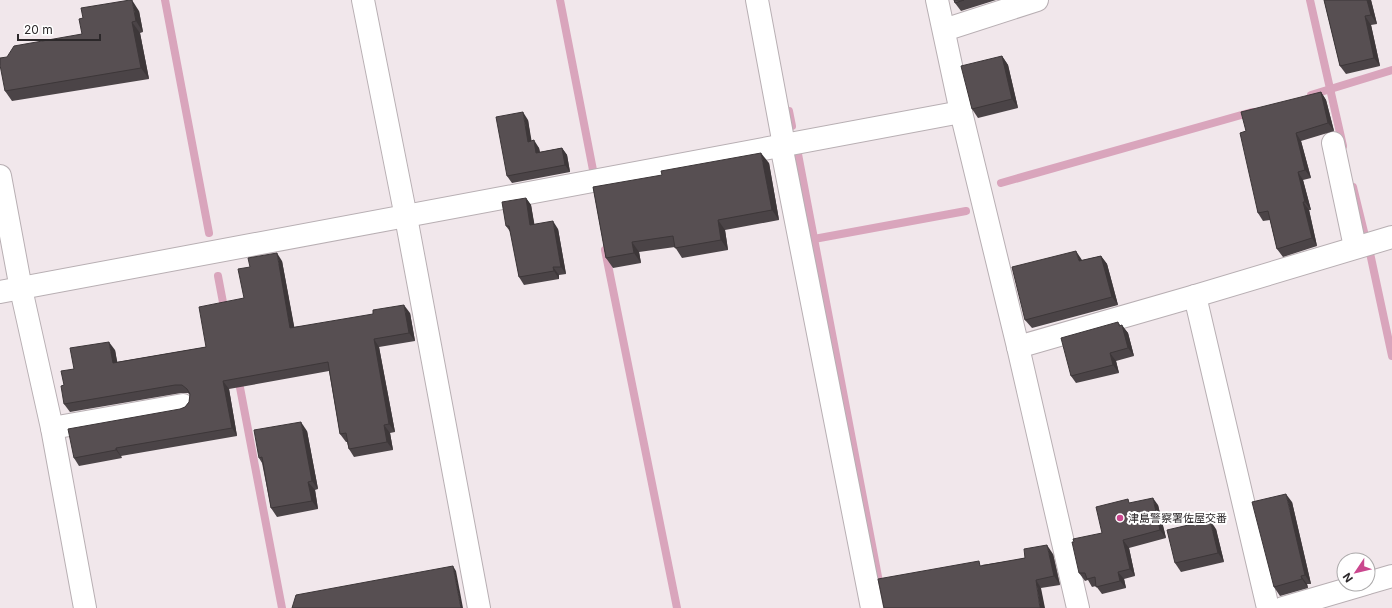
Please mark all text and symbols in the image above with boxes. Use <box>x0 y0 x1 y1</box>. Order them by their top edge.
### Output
scale bar <box>18 16 100 42</box>
text: 20 m <box>24 22 53 37</box>
place label: 津島警察署佐屋交番 <box>1128 511 1227 525</box>
marker: 津島警察署佐屋交番 <box>1115 513 1125 523</box>
north arrow <box>1336 552 1376 592</box>
text: N <box>1340 570 1356 585</box>

